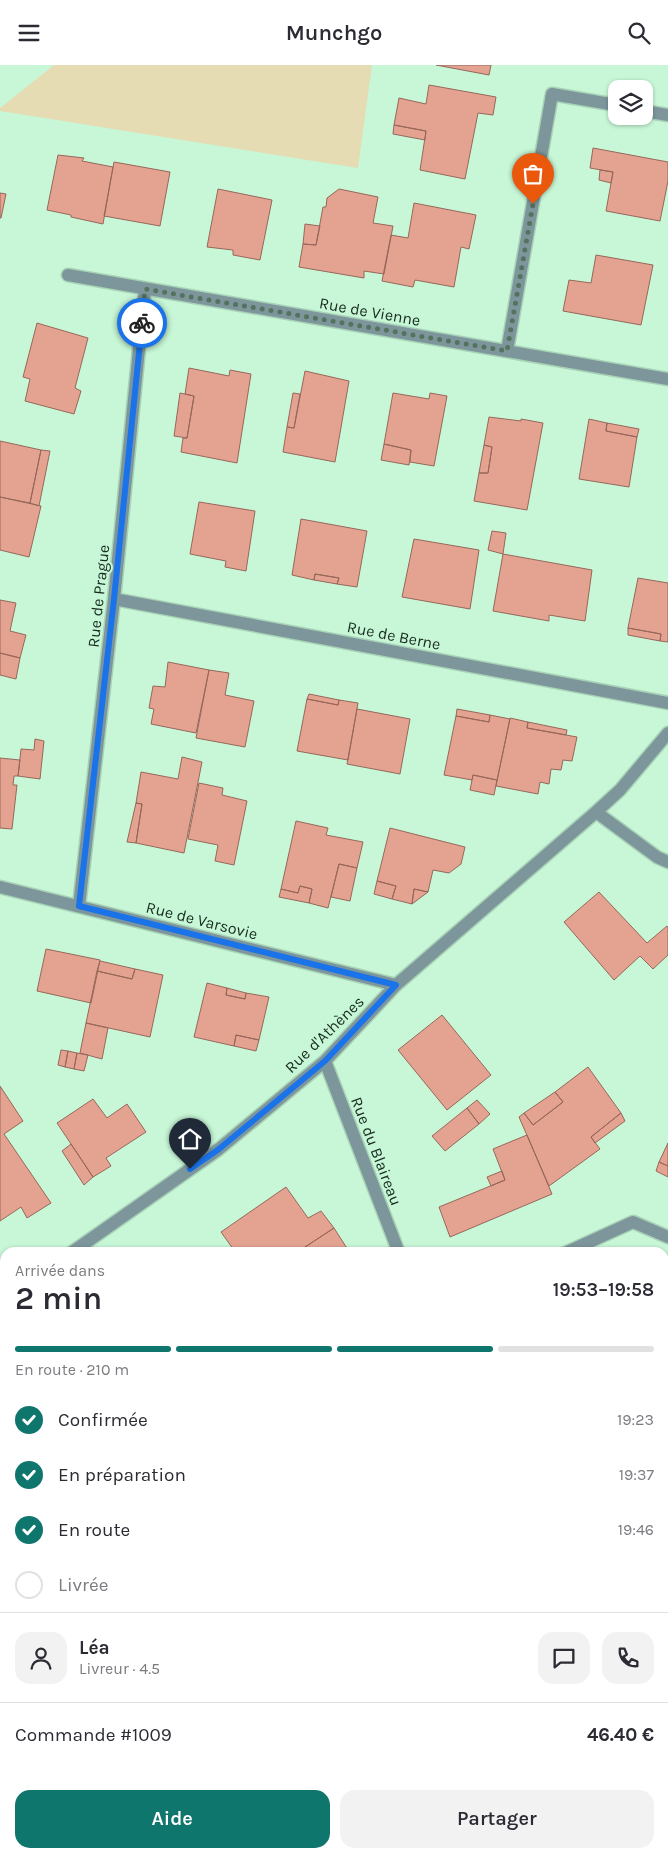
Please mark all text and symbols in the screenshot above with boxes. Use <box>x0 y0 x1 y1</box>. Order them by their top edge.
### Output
icon: menu <box>15 19 43 47</box>
icon: search <box>625 19 653 47</box>
text: Munchgo <box>286 20 382 46</box>
map controls <box>608 80 653 125</box>
button: layers <box>608 80 653 125</box>
pin <box>512 153 554 204</box>
icon: bag <box>519 160 547 188</box>
street label: Rue de Vienne <box>318 293 422 330</box>
courier <box>117 298 167 348</box>
icon: bike <box>128 309 156 337</box>
street label: Rue de Prague <box>84 544 113 648</box>
street label: Rue de Berne <box>346 617 442 654</box>
street label: Rue de Varsovie <box>144 897 260 944</box>
street label: Rue d'Athènes <box>281 992 368 1077</box>
street label: Rue du Blaireau <box>347 1094 406 1208</box>
pin <box>169 1118 211 1169</box>
icon: home <box>176 1125 204 1153</box>
text: Arrivée dans <box>15 1261 105 1280</box>
text: 19:53–19:58 <box>553 1279 654 1301</box>
text: 2 min <box>15 1280 102 1317</box>
text: En route · 210 m <box>15 1360 129 1379</box>
icon: check <box>15 1406 43 1434</box>
text: Confirmée <box>58 1409 148 1431</box>
text: 19:23 <box>617 1410 654 1429</box>
icon: check <box>15 1461 43 1489</box>
text: En préparation <box>58 1464 186 1486</box>
text: 19:37 <box>619 1465 654 1484</box>
icon: check <box>15 1516 43 1544</box>
text: En route <box>58 1519 130 1541</box>
text: 19:46 <box>618 1520 654 1539</box>
text: Livrée <box>58 1574 108 1596</box>
button: person <box>15 1632 67 1684</box>
button: chat <box>538 1632 590 1684</box>
button: phone <box>602 1632 654 1684</box>
text: Léa <box>79 1637 110 1659</box>
text: Livreur · 4.5 <box>79 1659 160 1678</box>
text: Commande #1009 <box>15 1724 172 1746</box>
text: 46.40 € <box>587 1724 654 1746</box>
button: Aide <box>15 1790 330 1848</box>
button: Partager <box>340 1790 654 1848</box>

